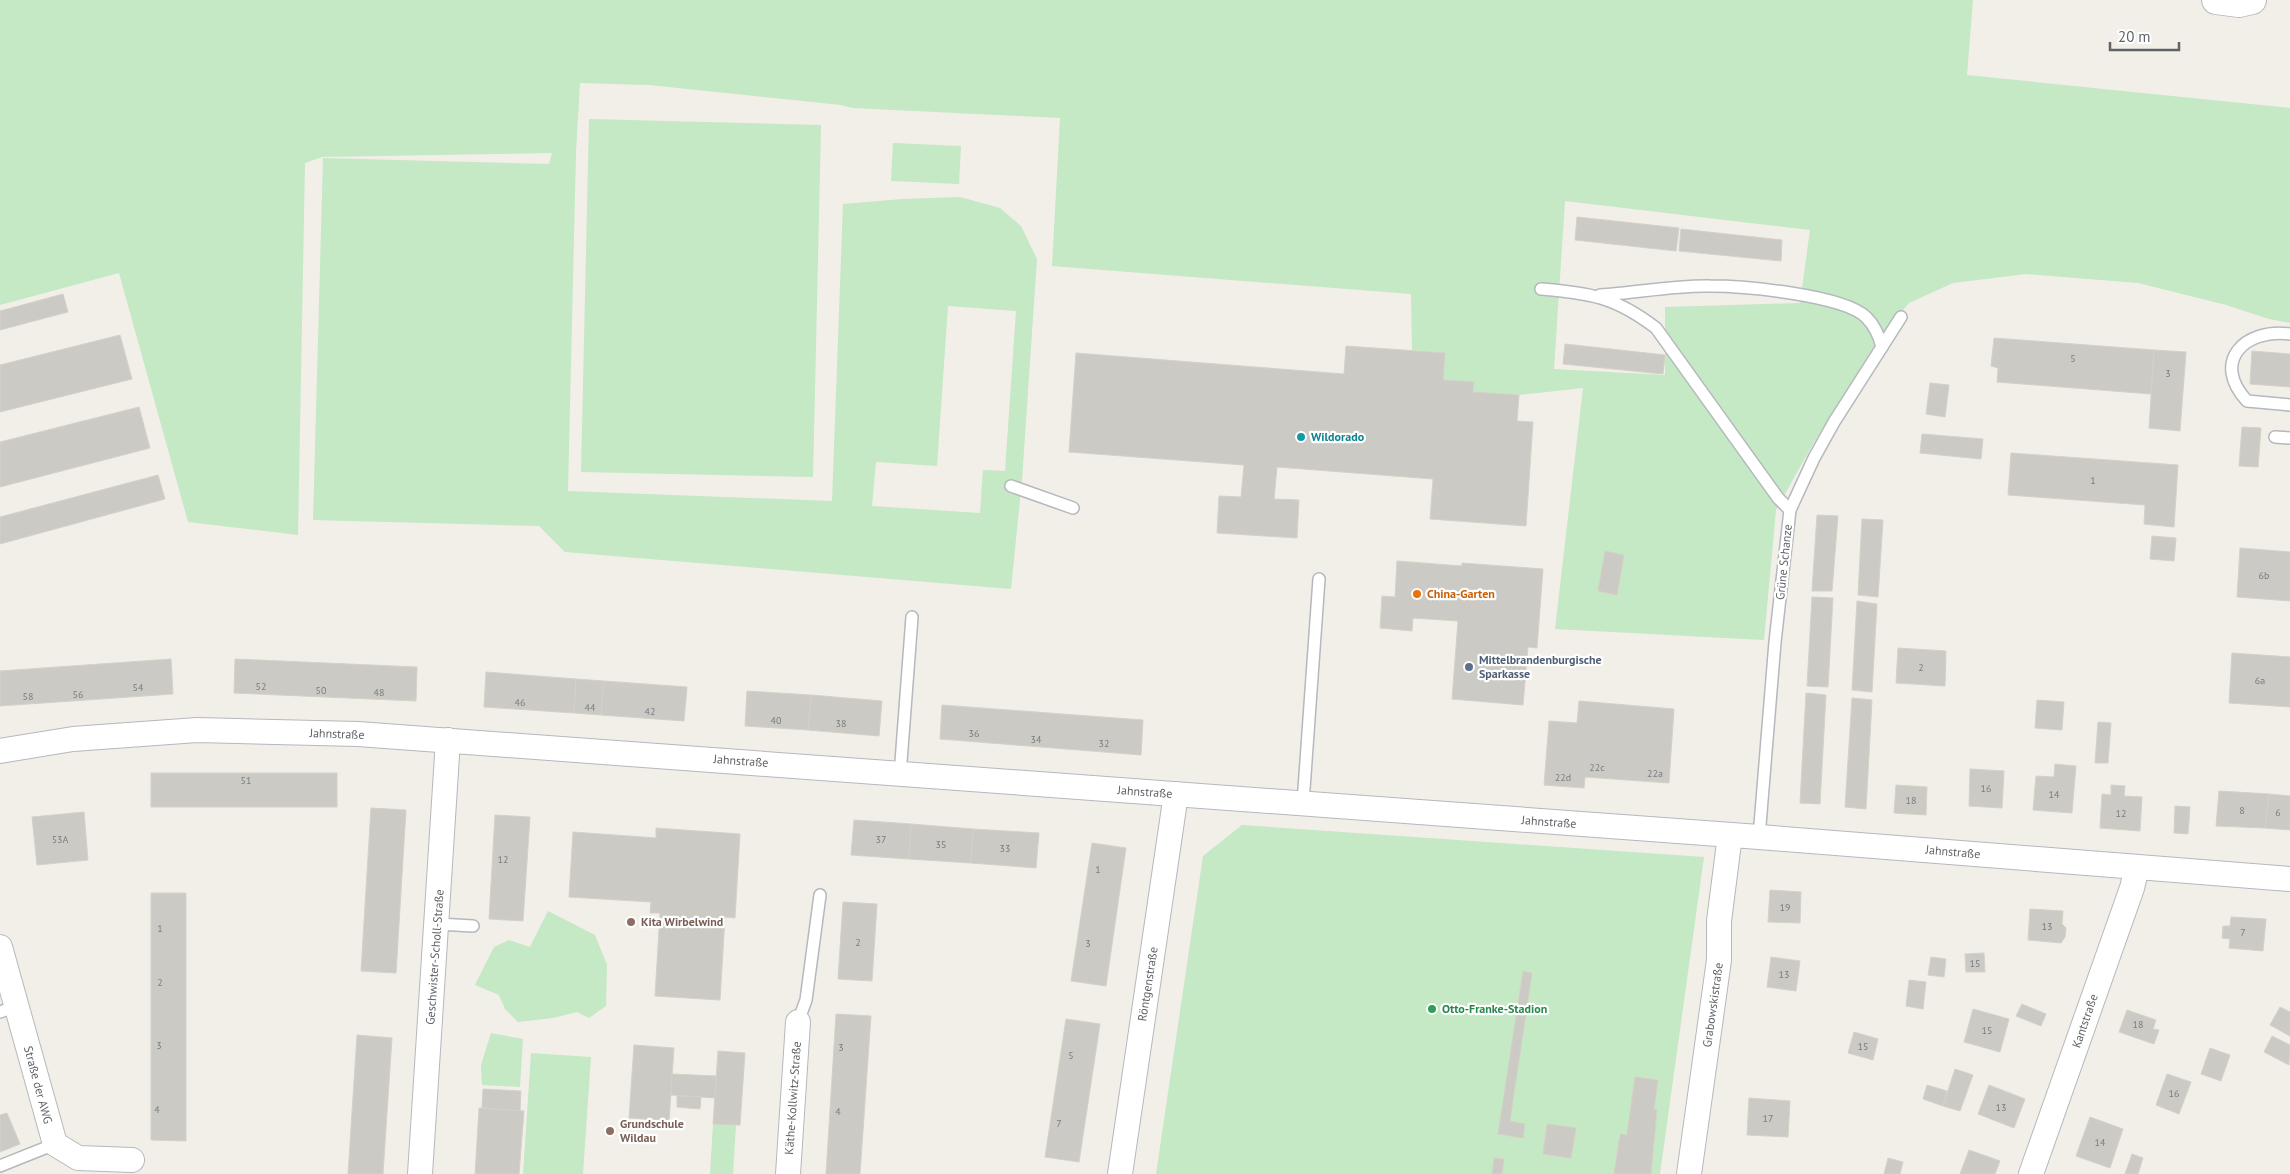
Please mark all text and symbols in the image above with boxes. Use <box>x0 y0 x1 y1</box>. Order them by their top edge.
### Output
scale bar <box>2110 20 2179 52</box>
text: 20 m <box>2118 27 2151 46</box>
house number: 5 <box>2070 352 2076 365</box>
house number: 3 <box>2165 367 2171 380</box>
place label: Wildorado <box>1311 429 1365 444</box>
marker: Wildorado <box>1295 431 1307 443</box>
house number: 1 <box>2090 474 2096 487</box>
street label: Grüne Schanze <box>1772 523 1795 600</box>
house number: 6b <box>2259 569 2269 582</box>
place label: China-Garten <box>1427 586 1495 601</box>
marker: China-Garten <box>1411 588 1423 600</box>
place label: Mittelbrandenburgische Sparkasse <box>1479 652 1602 681</box>
marker: Mittelbrandenburgische Sparkasse <box>1463 661 1475 673</box>
house number: 2 <box>1918 661 1924 674</box>
house number: 6a <box>2255 674 2265 687</box>
house number: 52 <box>256 680 266 693</box>
house number: 54 <box>133 681 144 694</box>
house number: 50 <box>316 684 327 697</box>
house number: 48 <box>374 686 384 699</box>
house number: 56 <box>73 688 83 701</box>
house number: 58 <box>23 690 33 703</box>
house number: 46 <box>515 696 525 709</box>
house number: 44 <box>585 701 596 714</box>
house number: 42 <box>645 705 655 718</box>
house number: 40 <box>771 714 782 727</box>
house number: 38 <box>836 717 846 730</box>
street label: Jahnstraße <box>308 725 365 742</box>
house number: 36 <box>969 727 979 740</box>
house number: 34 <box>1031 733 1042 746</box>
house number: 32 <box>1099 737 1109 750</box>
street label: Jahnstraße <box>712 751 769 770</box>
house number: 22c <box>1589 761 1605 774</box>
house number: 22a <box>1647 767 1663 780</box>
house number: 22d <box>1555 771 1571 784</box>
house number: 51 <box>241 774 251 787</box>
street label: Jahnstraße <box>1116 782 1173 801</box>
house number: 16 <box>1981 782 1991 795</box>
house number: 14 <box>2049 788 2060 801</box>
house number: 18 <box>1906 794 1916 807</box>
house number: 8 <box>2239 804 2245 817</box>
house number: 6 <box>2275 806 2281 819</box>
house number: 12 <box>2116 807 2126 820</box>
street label: Jahnstraße <box>1520 812 1577 831</box>
house number: 53A <box>52 833 69 846</box>
house number: 37 <box>876 833 886 846</box>
house number: 35 <box>936 838 946 851</box>
house number: 33 <box>1000 842 1010 855</box>
street label: Jahnstraße <box>1924 842 1981 861</box>
house number: 12 <box>498 853 508 866</box>
house number: 1 <box>1095 863 1101 876</box>
street label: Geschwister-Scholl-Straße <box>422 889 447 1025</box>
house number: 19 <box>1780 901 1790 914</box>
place label: Kita Wirbelwind <box>641 914 723 929</box>
marker: Kita Wirbelwind <box>625 916 637 928</box>
house number: 13 <box>2042 920 2052 933</box>
house number: 1 <box>157 922 163 935</box>
house number: 7 <box>2240 926 2246 939</box>
house number: 2 <box>855 936 861 949</box>
house number: 3 <box>1085 937 1091 950</box>
street label: Röntgenstraße <box>1134 946 1161 1022</box>
house number: 15 <box>1970 957 1980 970</box>
street label: Grabowskistraße <box>1699 962 1726 1048</box>
house number: 13 <box>1779 968 1789 981</box>
house number: 2 <box>157 976 163 989</box>
street label: Kantstraße <box>2068 992 2101 1050</box>
place label: Otto-Franke-Stadion <box>1442 1001 1547 1016</box>
marker: Otto-Franke-Stadion <box>1426 1003 1438 1015</box>
house number: 18 <box>2133 1018 2143 1031</box>
house number: 15 <box>1982 1024 1992 1037</box>
house number: 3 <box>156 1039 162 1052</box>
house number: 15 <box>1858 1040 1868 1053</box>
street label: Käthe-Kollwitz-Straße <box>781 1041 804 1155</box>
house number: 3 <box>838 1041 844 1054</box>
street label: Straße der AWG <box>21 1044 56 1125</box>
house number: 5 <box>1068 1049 1074 1062</box>
house number: 16 <box>2169 1087 2179 1100</box>
house number: 13 <box>1996 1101 2006 1114</box>
house number: 4 <box>154 1103 160 1116</box>
house number: 4 <box>835 1105 841 1118</box>
house number: 17 <box>1763 1112 1773 1125</box>
place label: Grundschule Wildau <box>620 1116 684 1145</box>
house number: 7 <box>1056 1117 1062 1130</box>
marker: Grundschule Wildau <box>604 1125 616 1137</box>
house number: 14 <box>2095 1136 2106 1149</box>

